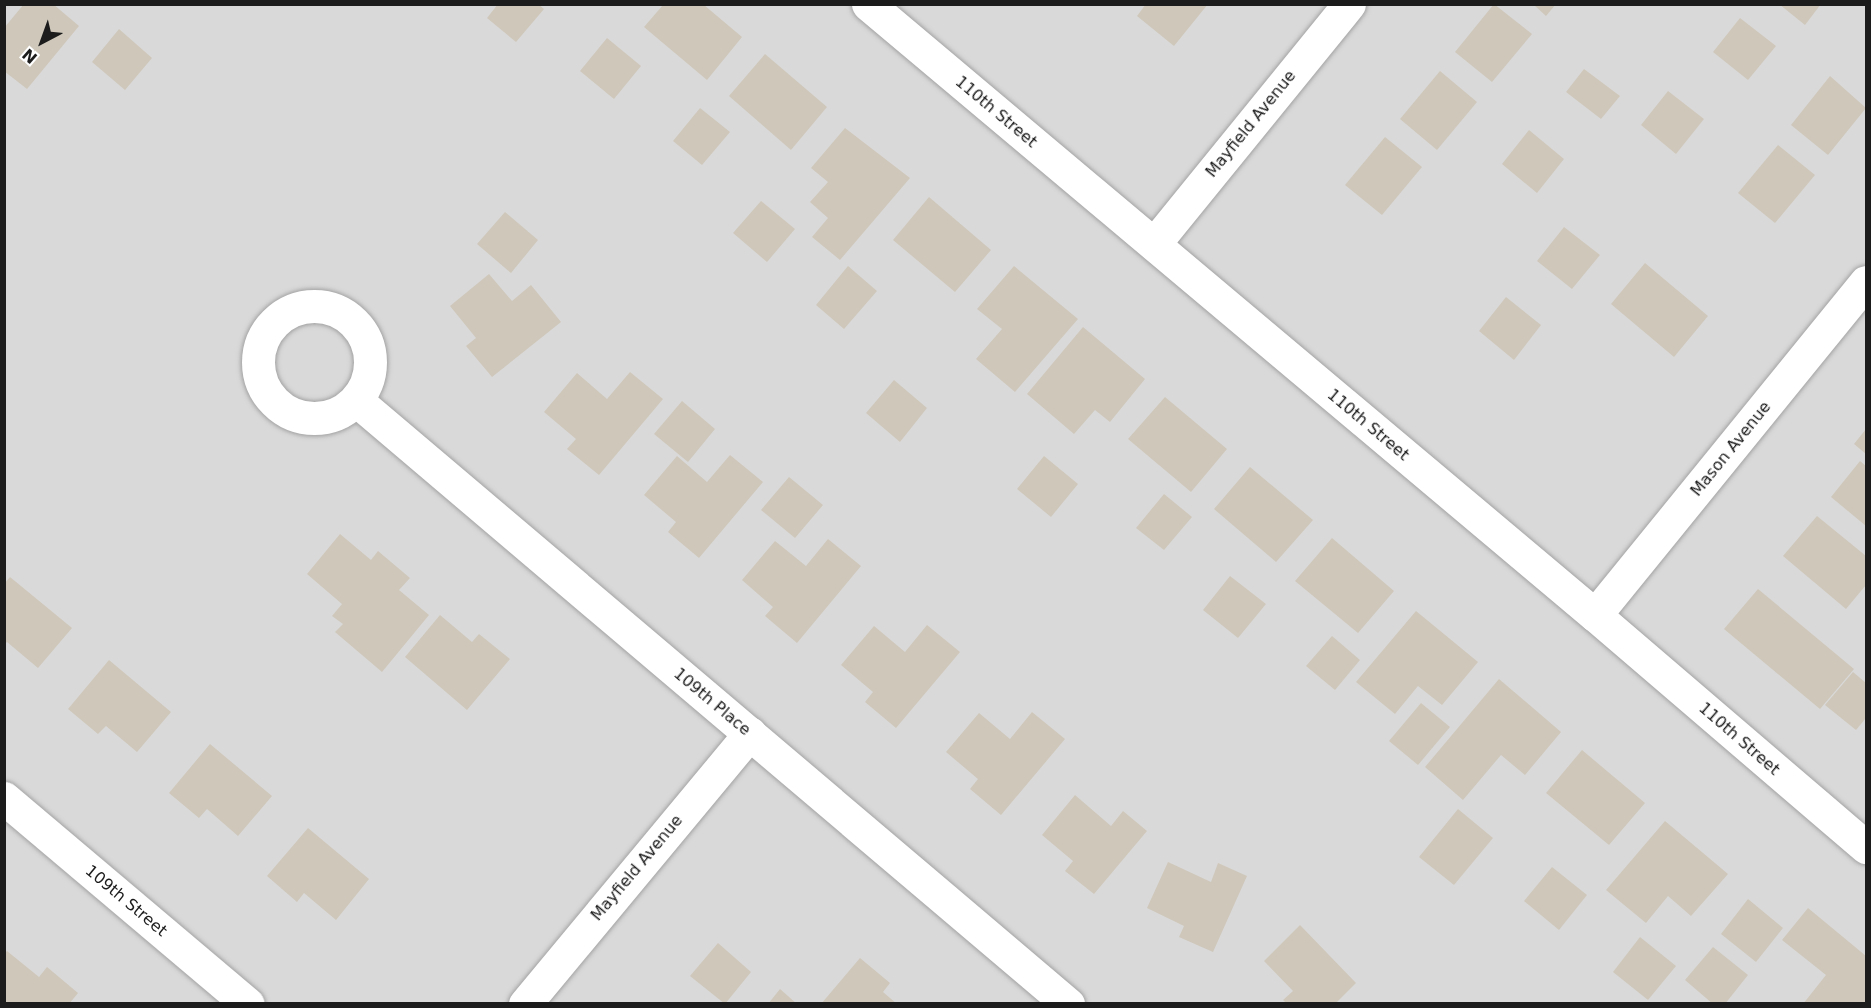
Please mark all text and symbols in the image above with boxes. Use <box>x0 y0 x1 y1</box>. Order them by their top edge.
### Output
north arrow <box>12 12 72 72</box>
text: N <box>19 44 41 68</box>
street label: Mayfield Avenue <box>1202 67 1300 181</box>
street label: 110th Street <box>951 72 1041 152</box>
street label: 110th Street <box>1323 385 1413 465</box>
street label: Mason Avenue <box>1687 398 1775 500</box>
street label: 109th Place <box>670 664 754 740</box>
street label: 110th Street <box>1695 699 1783 779</box>
street label: Mayfield Avenue <box>587 811 687 925</box>
street label: 109th Street <box>81 861 171 941</box>

